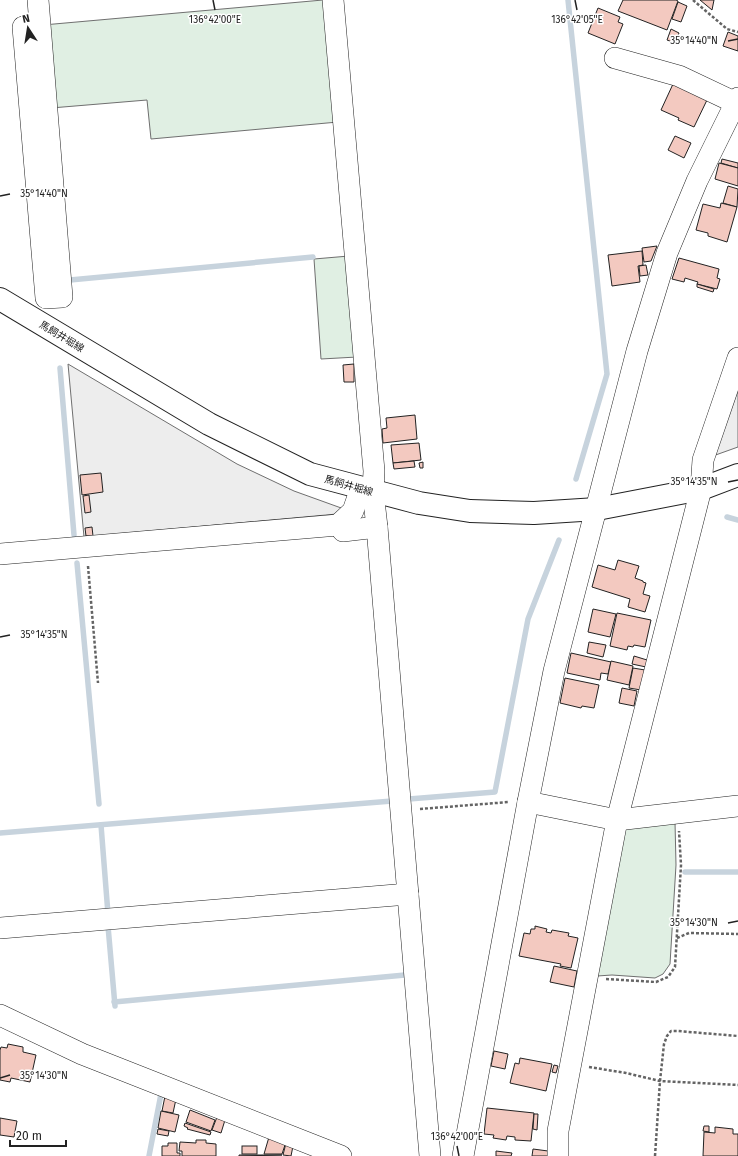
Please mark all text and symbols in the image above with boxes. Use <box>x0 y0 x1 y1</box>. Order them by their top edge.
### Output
north arrow <box>8 8 48 48</box>
text: N <box>21 12 31 26</box>
text: 136°42'00"E <box>189 14 241 26</box>
text: 136°42'05"E <box>551 14 603 26</box>
text: 35°14'40"N <box>670 35 718 47</box>
text: 35°14'40"N <box>20 188 68 200</box>
street label: 馬飼井堀線 <box>37 319 86 355</box>
street label: 馬飼井堀線 <box>323 473 374 499</box>
text: 35°14'35"N <box>671 476 718 488</box>
text: 35°14'35"N <box>21 629 68 641</box>
text: 35°14'30"N <box>670 917 718 929</box>
text: 35°14'30"N <box>20 1070 68 1082</box>
scale bar <box>10 1122 66 1148</box>
text: 20 m <box>16 1129 42 1143</box>
text: 136°42'00"E <box>431 1131 483 1143</box>

